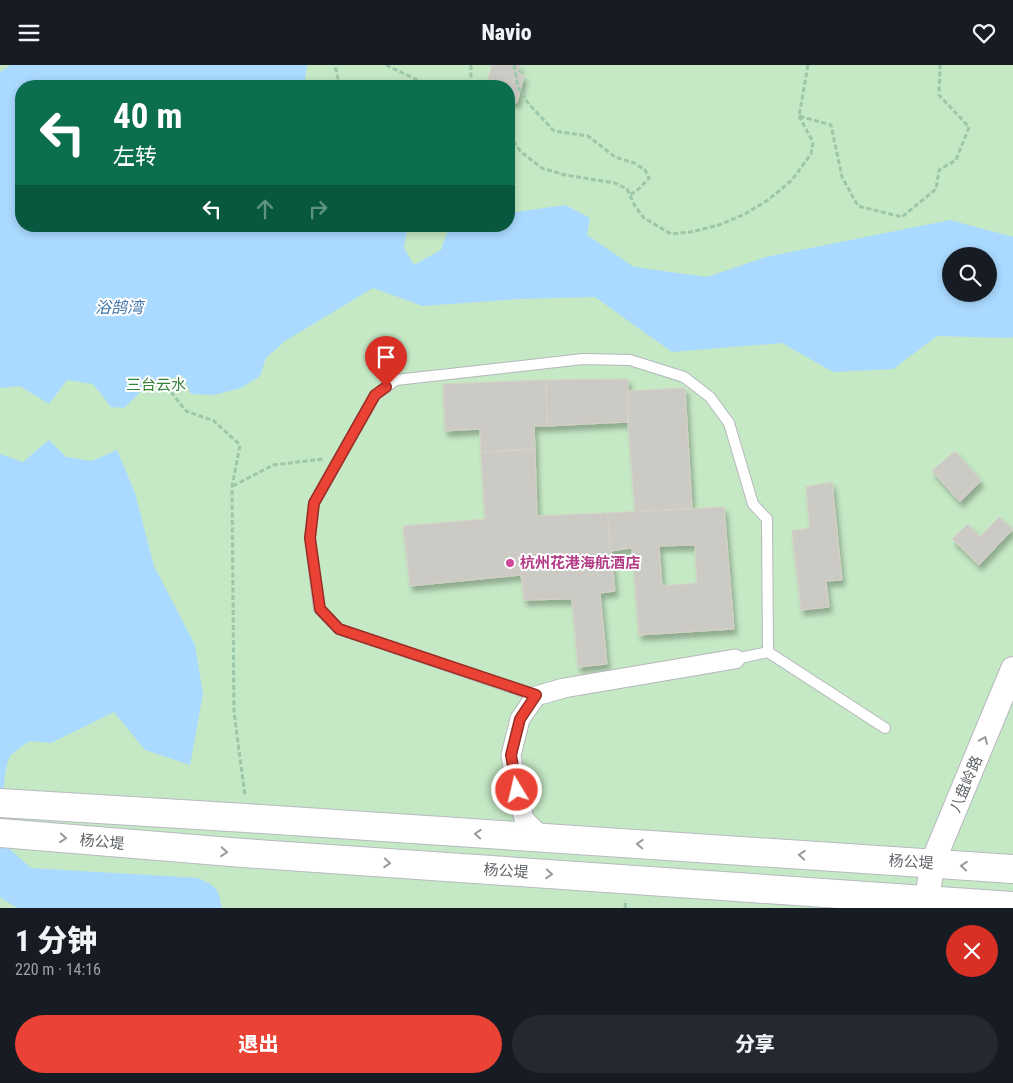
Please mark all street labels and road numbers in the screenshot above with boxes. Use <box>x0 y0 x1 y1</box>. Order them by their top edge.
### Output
street label: 八盘岭路 <box>946 753 986 815</box>
street label: 杨公堤 <box>79 831 125 853</box>
street label: 杨公堤 <box>888 851 934 873</box>
street label: 杨公堤 <box>483 860 529 882</box>

